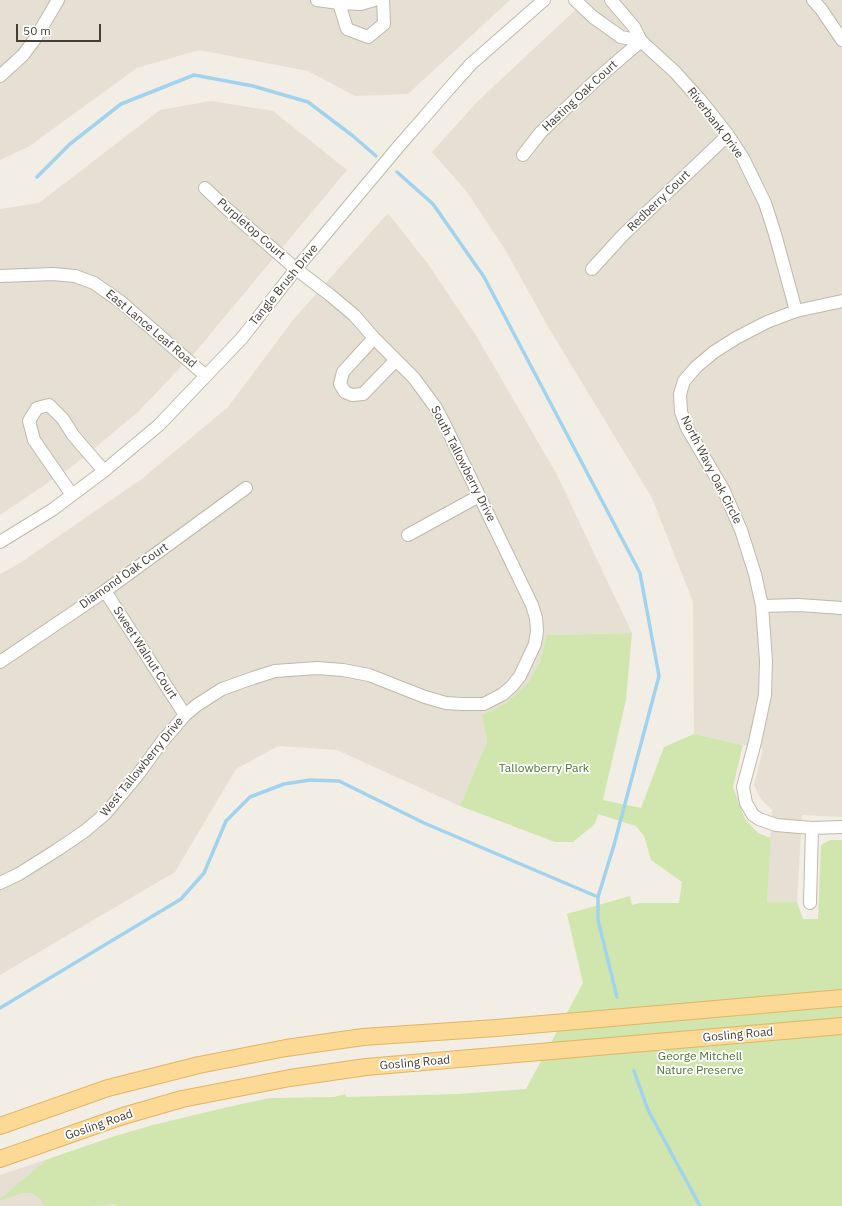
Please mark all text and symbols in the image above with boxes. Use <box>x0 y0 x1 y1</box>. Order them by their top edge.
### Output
scale bar <box>18 16 103 42</box>
text: 50 m <box>23 23 51 38</box>
street label: Hasting Oak Court <box>539 57 621 135</box>
street label: Riverbank Drive <box>684 85 746 161</box>
street label: Redberry Court <box>625 167 693 235</box>
street label: Purpletop Court <box>214 195 288 263</box>
street label: Tangle Brush Drive <box>247 241 321 329</box>
street label: East Lance Leaf Road <box>103 287 199 371</box>
street label: South Tallowberry Drive <box>427 404 499 524</box>
street label: North Wavy Oak Circle <box>677 413 745 527</box>
street label: Diamond Oak Court <box>77 540 171 612</box>
street label: Sweet Walnut Court <box>110 604 180 702</box>
street label: West Tallowberry Drive <box>97 714 187 820</box>
park label: Tallowberry Park <box>499 762 589 776</box>
street label: Gosling Road <box>702 1025 774 1045</box>
park label: George Mitchell Nature Preserve <box>656 1050 744 1078</box>
street label: Gosling Road <box>379 1053 451 1073</box>
street label: Gosling Road <box>63 1107 135 1143</box>

